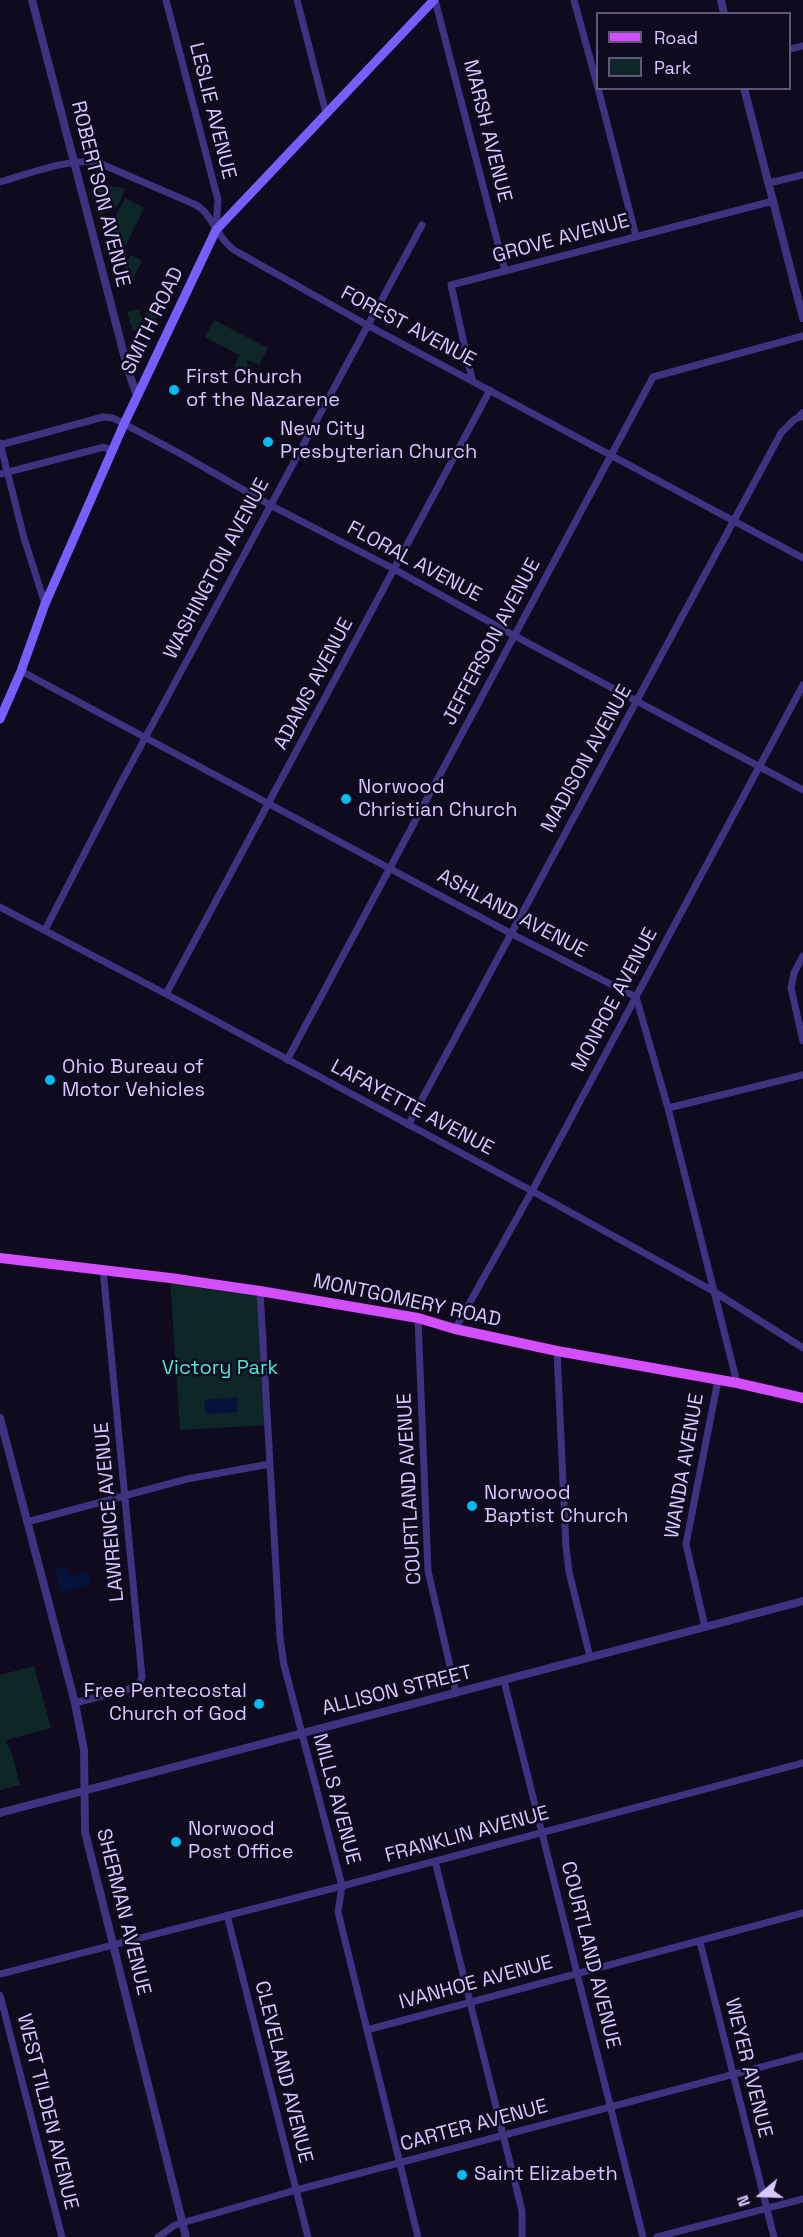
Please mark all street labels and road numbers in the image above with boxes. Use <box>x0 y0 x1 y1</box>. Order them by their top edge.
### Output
street label: LESLIE AVENUE <box>183 40 241 182</box>
street label: MARSH AVENUE <box>458 57 516 205</box>
street label: ROBERTSON AVENUE <box>65 98 135 290</box>
street label: GROVE AVENUE <box>490 209 632 269</box>
street label: SMITH ROAD <box>117 264 189 378</box>
street label: FOREST AVENUE <box>336 281 480 373</box>
street label: WASHINGTON AVENUE <box>159 474 275 664</box>
street label: FLORAL AVENUE <box>343 516 485 608</box>
street label: JEFFERSON AVENUE <box>438 554 546 730</box>
street label: ADAMS AVENUE <box>269 614 359 754</box>
street label: MADISON AVENUE <box>536 681 638 837</box>
street label: ASHLAND AVENUE <box>433 864 591 964</box>
street label: MONROE AVENUE <box>567 924 663 1076</box>
street label: LAFAYETTE AVENUE <box>326 1055 498 1161</box>
street label: MONTGOMERY ROAD <box>311 1269 503 1333</box>
street label: WANDA AVENUE <box>660 1392 710 1540</box>
street label: COURTLAND AVENUE <box>393 1393 427 1585</box>
street label: LAWRENCE AVENUE <box>90 1421 130 1603</box>
street label: ALLISON STREET <box>320 1661 474 1721</box>
street label: MILLS AVENUE <box>307 1731 365 1867</box>
street label: FRANKLIN AVENUE <box>382 1802 552 1868</box>
street label: SHERMAN AVENUE <box>91 1826 155 1998</box>
street label: COURTLAND AVENUE <box>555 1859 625 2051</box>
street label: IVANHOE AVENUE <box>397 1951 555 2015</box>
street label: CLEVELAND AVENUE <box>249 1978 317 2166</box>
street label: WEYER AVENUE <box>719 1996 777 2140</box>
street label: WEST TILDEN AVENUE <box>11 2012 83 2212</box>
street label: CARTER AVENUE <box>398 2095 550 2157</box>

